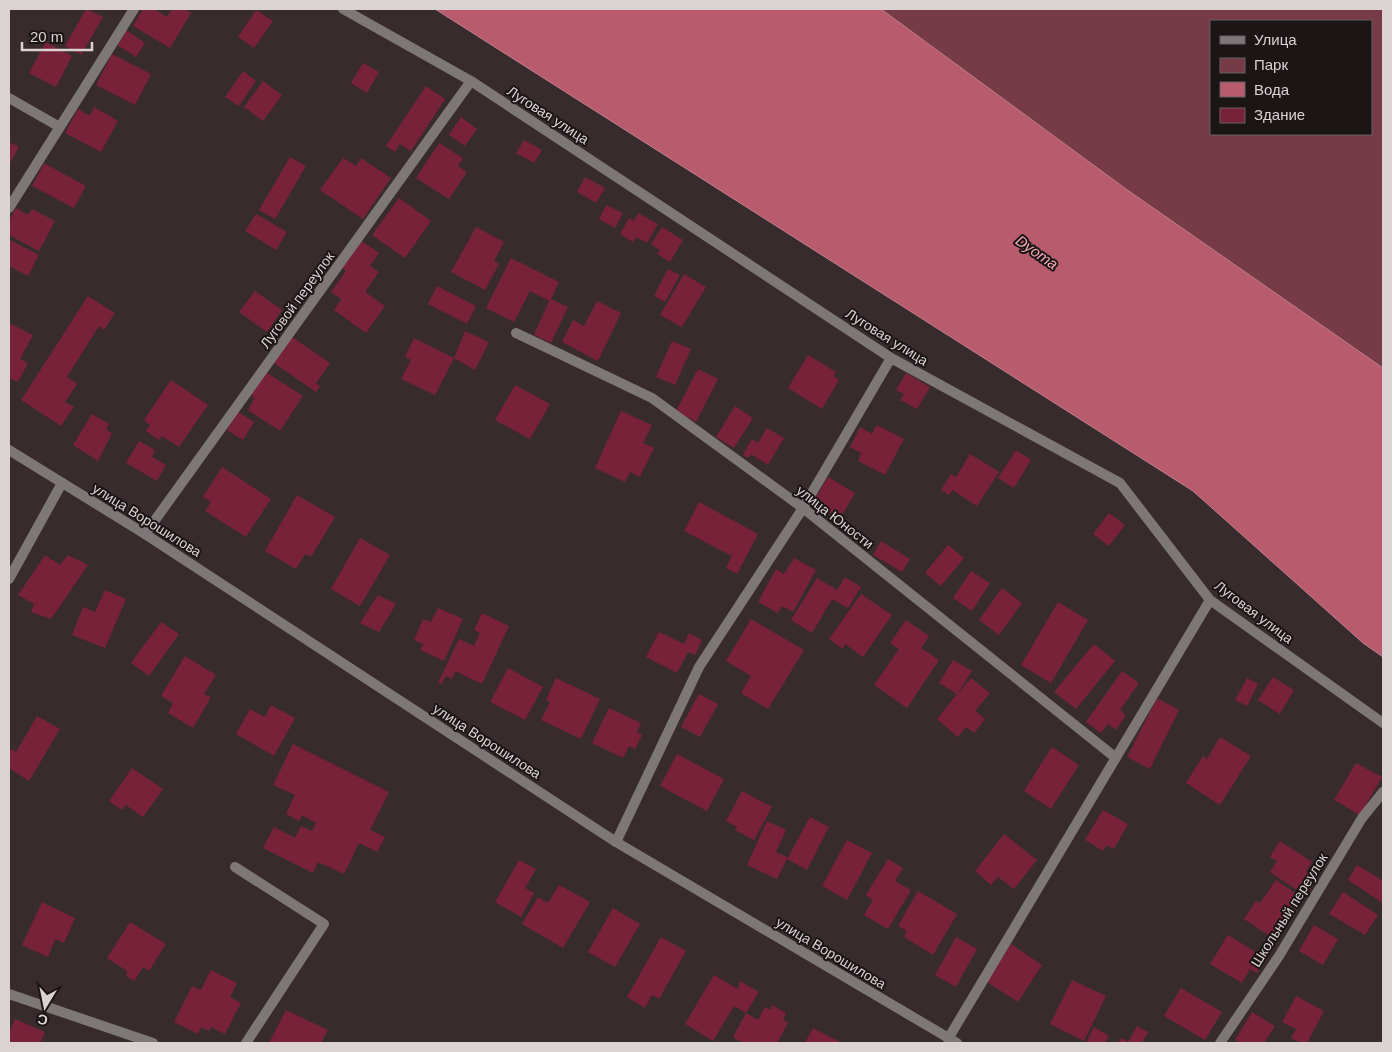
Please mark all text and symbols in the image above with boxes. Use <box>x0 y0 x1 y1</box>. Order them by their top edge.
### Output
scale bar <box>22 20 92 52</box>
legend <box>1210 20 1372 135</box>
text: 20 m <box>30 28 63 45</box>
text: Улица <box>1254 31 1297 48</box>
text: Парк <box>1254 56 1288 73</box>
text: Вода <box>1254 81 1290 98</box>
street label: Луговая улица <box>504 83 592 147</box>
text: Здание <box>1254 106 1305 123</box>
water label: Dyoma <box>1013 231 1061 273</box>
street label: Луговой переулок <box>257 248 338 351</box>
street label: Луговая улица <box>843 305 931 369</box>
street label: улица Ворошилова <box>90 480 205 560</box>
street label: улица Юности <box>793 482 877 552</box>
street label: Луговая улица <box>1212 577 1297 647</box>
street label: улица Ворошилова <box>430 700 544 782</box>
street label: Школьный переулок <box>1247 849 1331 970</box>
street label: улица Ворошилова <box>773 914 889 992</box>
north arrow <box>20 982 70 1032</box>
text: С <box>36 1011 49 1029</box>

